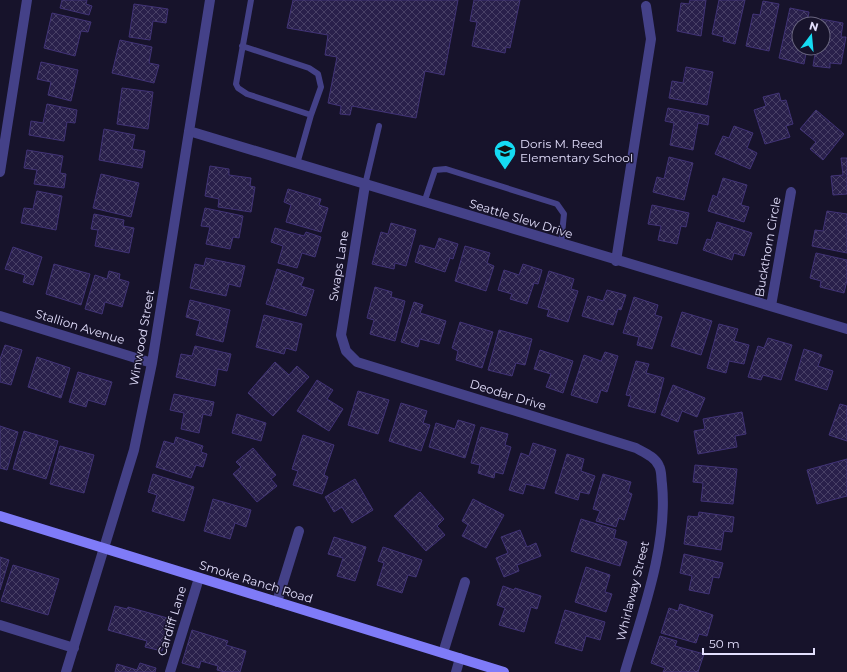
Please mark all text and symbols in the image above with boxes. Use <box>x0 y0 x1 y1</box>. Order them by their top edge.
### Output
north arrow <box>791 16 831 56</box>
text: N <box>808 18 820 34</box>
place label: Doris M. Reed Elementary School <box>520 136 633 165</box>
school or university icon: Doris M. Reed Elementary School <box>492 138 518 171</box>
street label: Seattle Slew Drive <box>468 196 575 241</box>
street label: Buckthorn Circle <box>751 196 784 298</box>
street label: Swaps Lane <box>326 230 351 302</box>
street label: Winwood Street <box>126 289 157 387</box>
street label: Stallion Avenue <box>34 306 127 347</box>
street label: Deodar Drive <box>468 376 548 413</box>
street label: Whirlaway Street <box>613 539 652 642</box>
street label: Smoke Ranch Road <box>198 557 315 606</box>
street label: Cardiff Lane <box>154 584 189 658</box>
scale bar <box>703 630 814 656</box>
text: 50 m <box>709 636 740 651</box>

